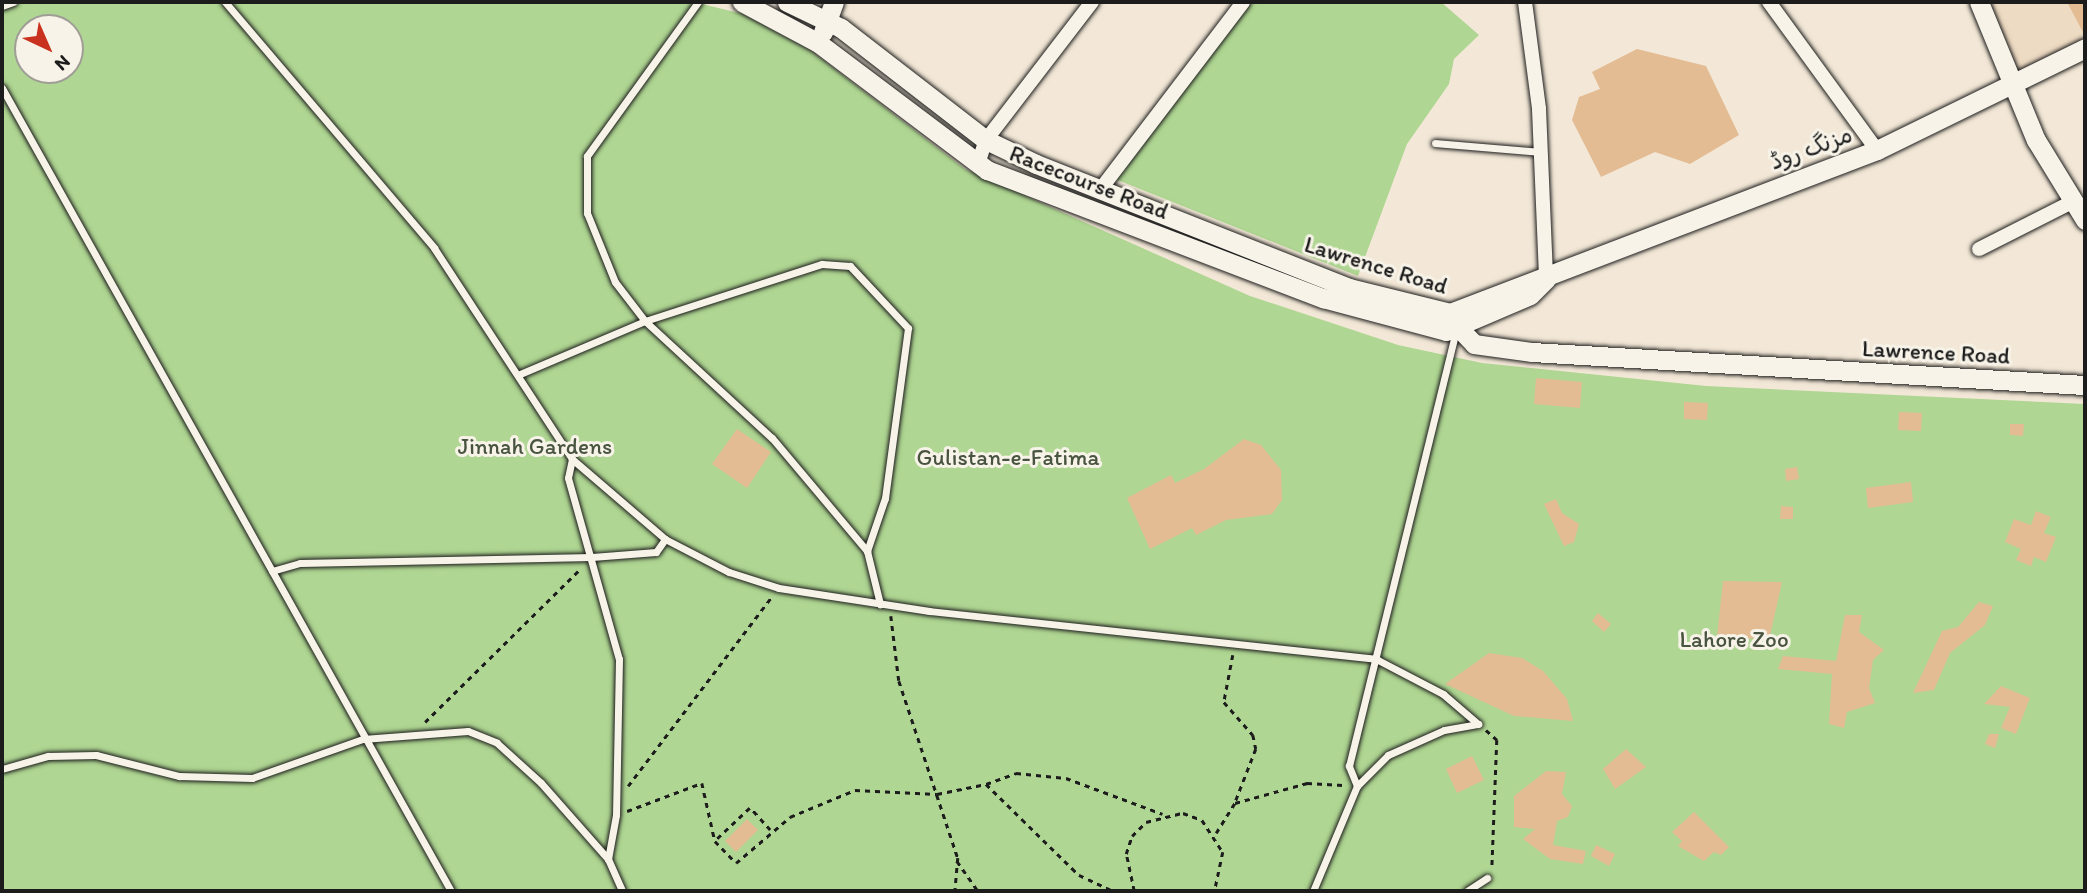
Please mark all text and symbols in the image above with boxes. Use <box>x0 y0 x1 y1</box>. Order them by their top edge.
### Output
north arrow <box>14 14 84 84</box>
text: N <box>50 50 75 76</box>
street label: مزنگ روڈ <box>1766 120 1856 176</box>
street label: Racecourse Road <box>1006 139 1172 225</box>
street label: Lawrence Road <box>1301 230 1451 300</box>
street label: Lawrence Road <box>1861 334 2011 370</box>
park label: Jinnah Gardens <box>458 432 612 460</box>
park label: Gulistan-e-Fatima <box>916 443 1100 471</box>
park label: Lahore Zoo <box>1679 625 1789 653</box>

